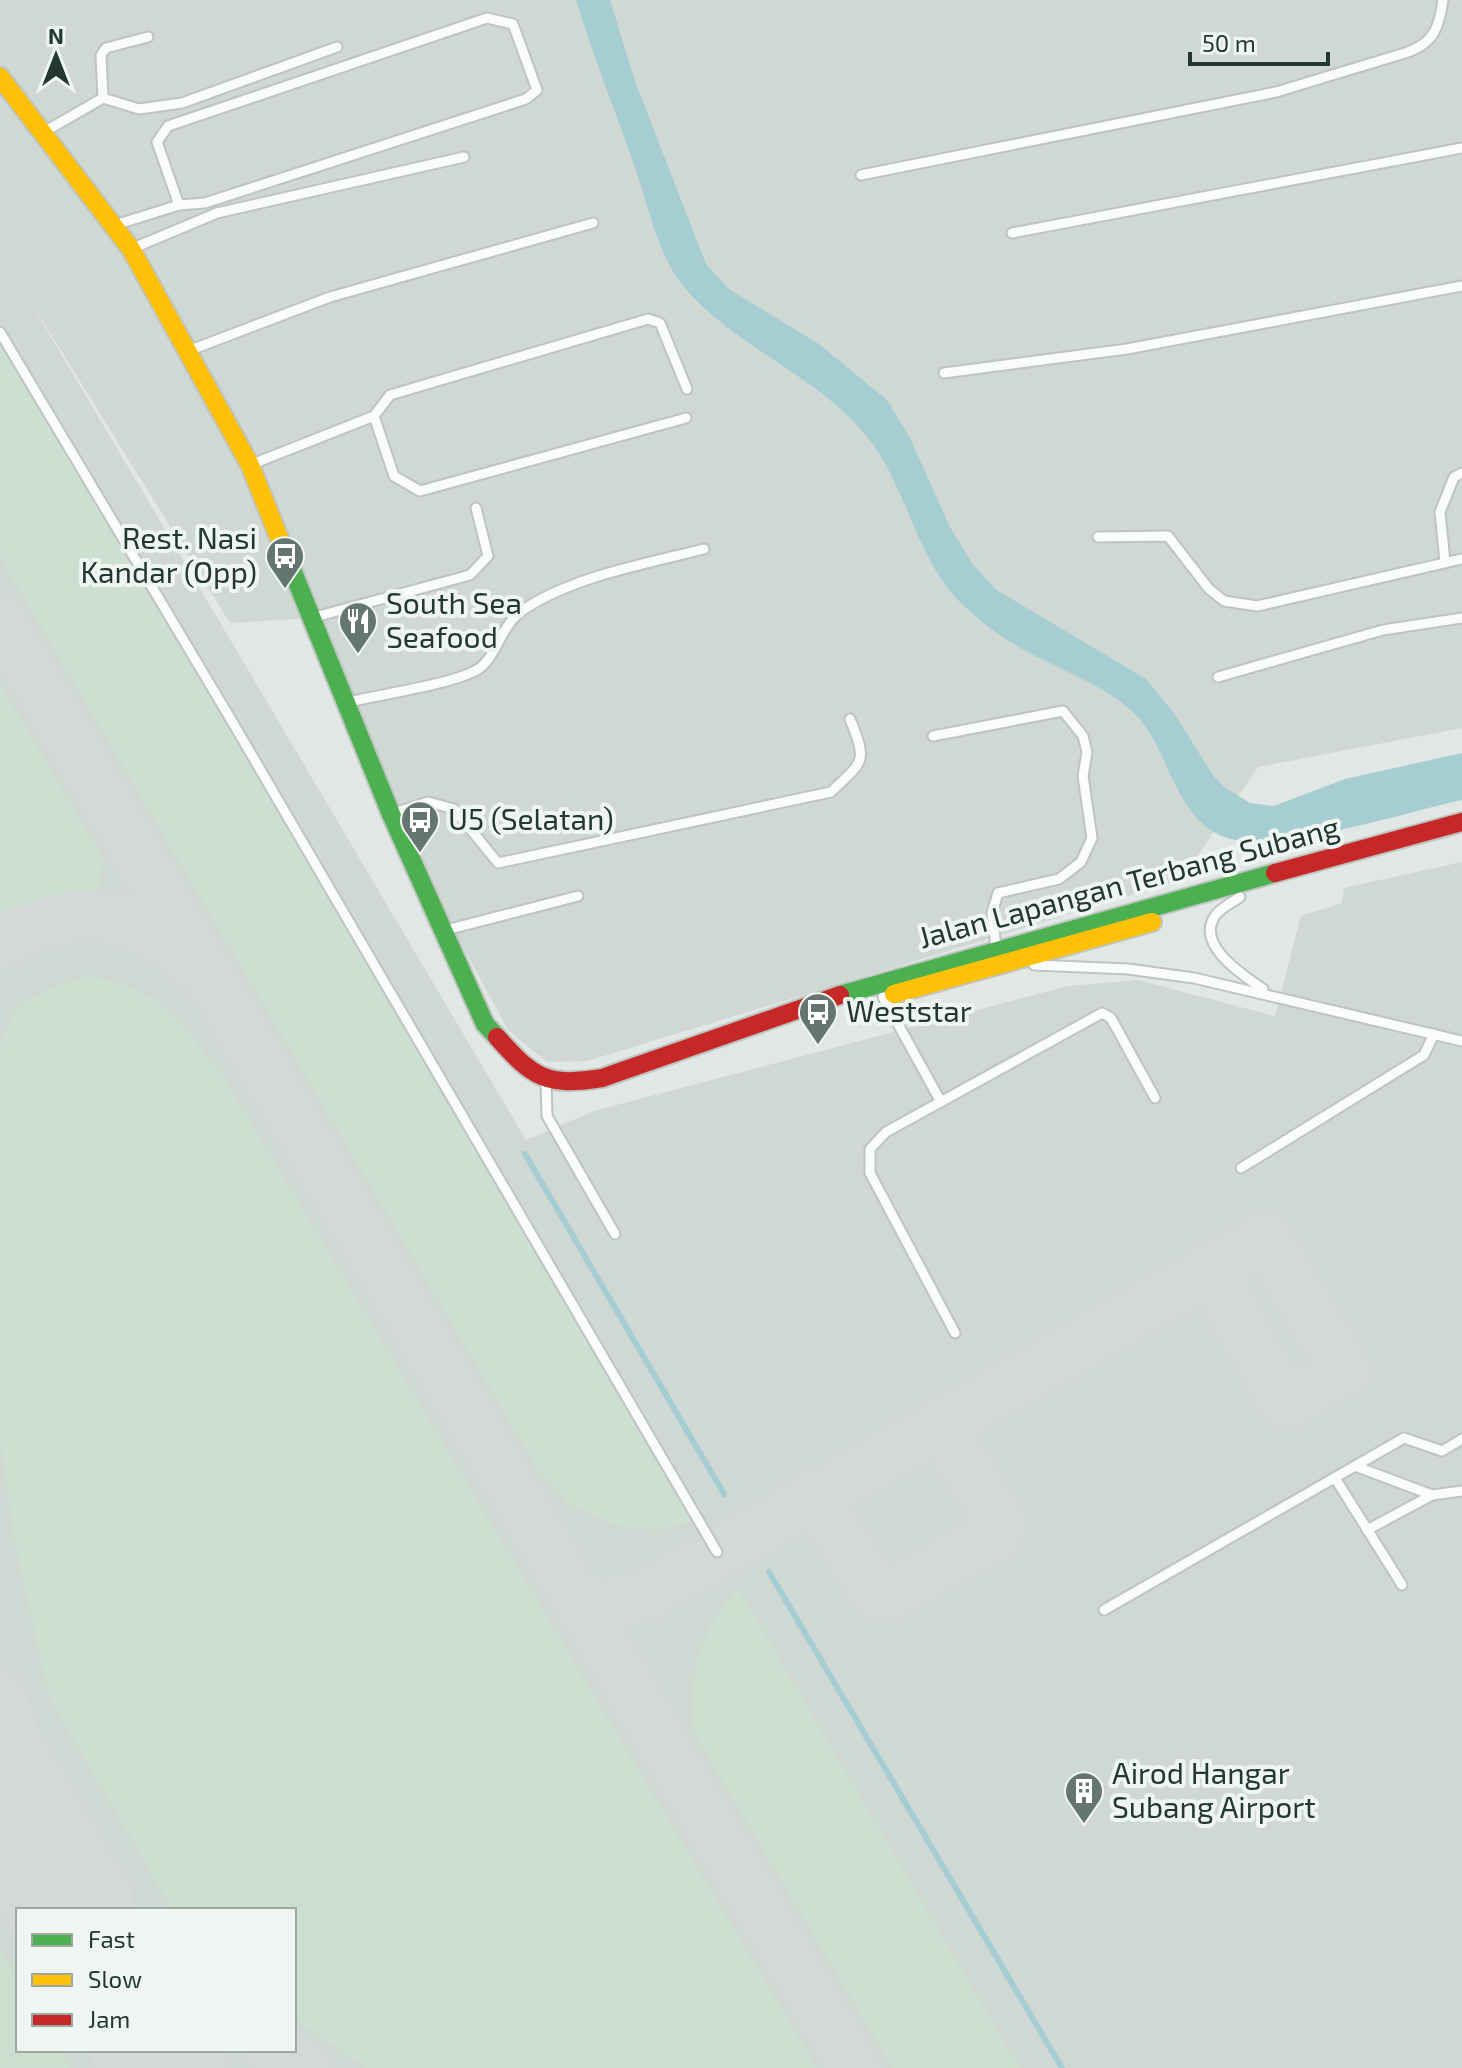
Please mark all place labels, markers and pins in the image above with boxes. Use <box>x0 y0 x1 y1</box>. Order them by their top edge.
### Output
place label: Rest. Nasi Kandar (Opp) <box>80 519 257 589</box>
bus stop icon: Rest. Nasi Kandar (Opp) <box>264 535 306 590</box>
place label: South Sea Seafood <box>386 584 522 654</box>
restaurant icon: South Sea Seafood <box>337 600 379 655</box>
bus stop icon: U5 (Selatan) <box>399 799 441 854</box>
place label: U5 (Selatan) <box>448 800 614 836</box>
bus stop icon: Weststar <box>797 991 839 1046</box>
place label: Weststar <box>846 992 972 1028</box>
place label: Airod Hangar Subang Airport <box>1112 1754 1316 1824</box>
building icon: Airod Hangar Subang Airport <box>1063 1770 1105 1825</box>

